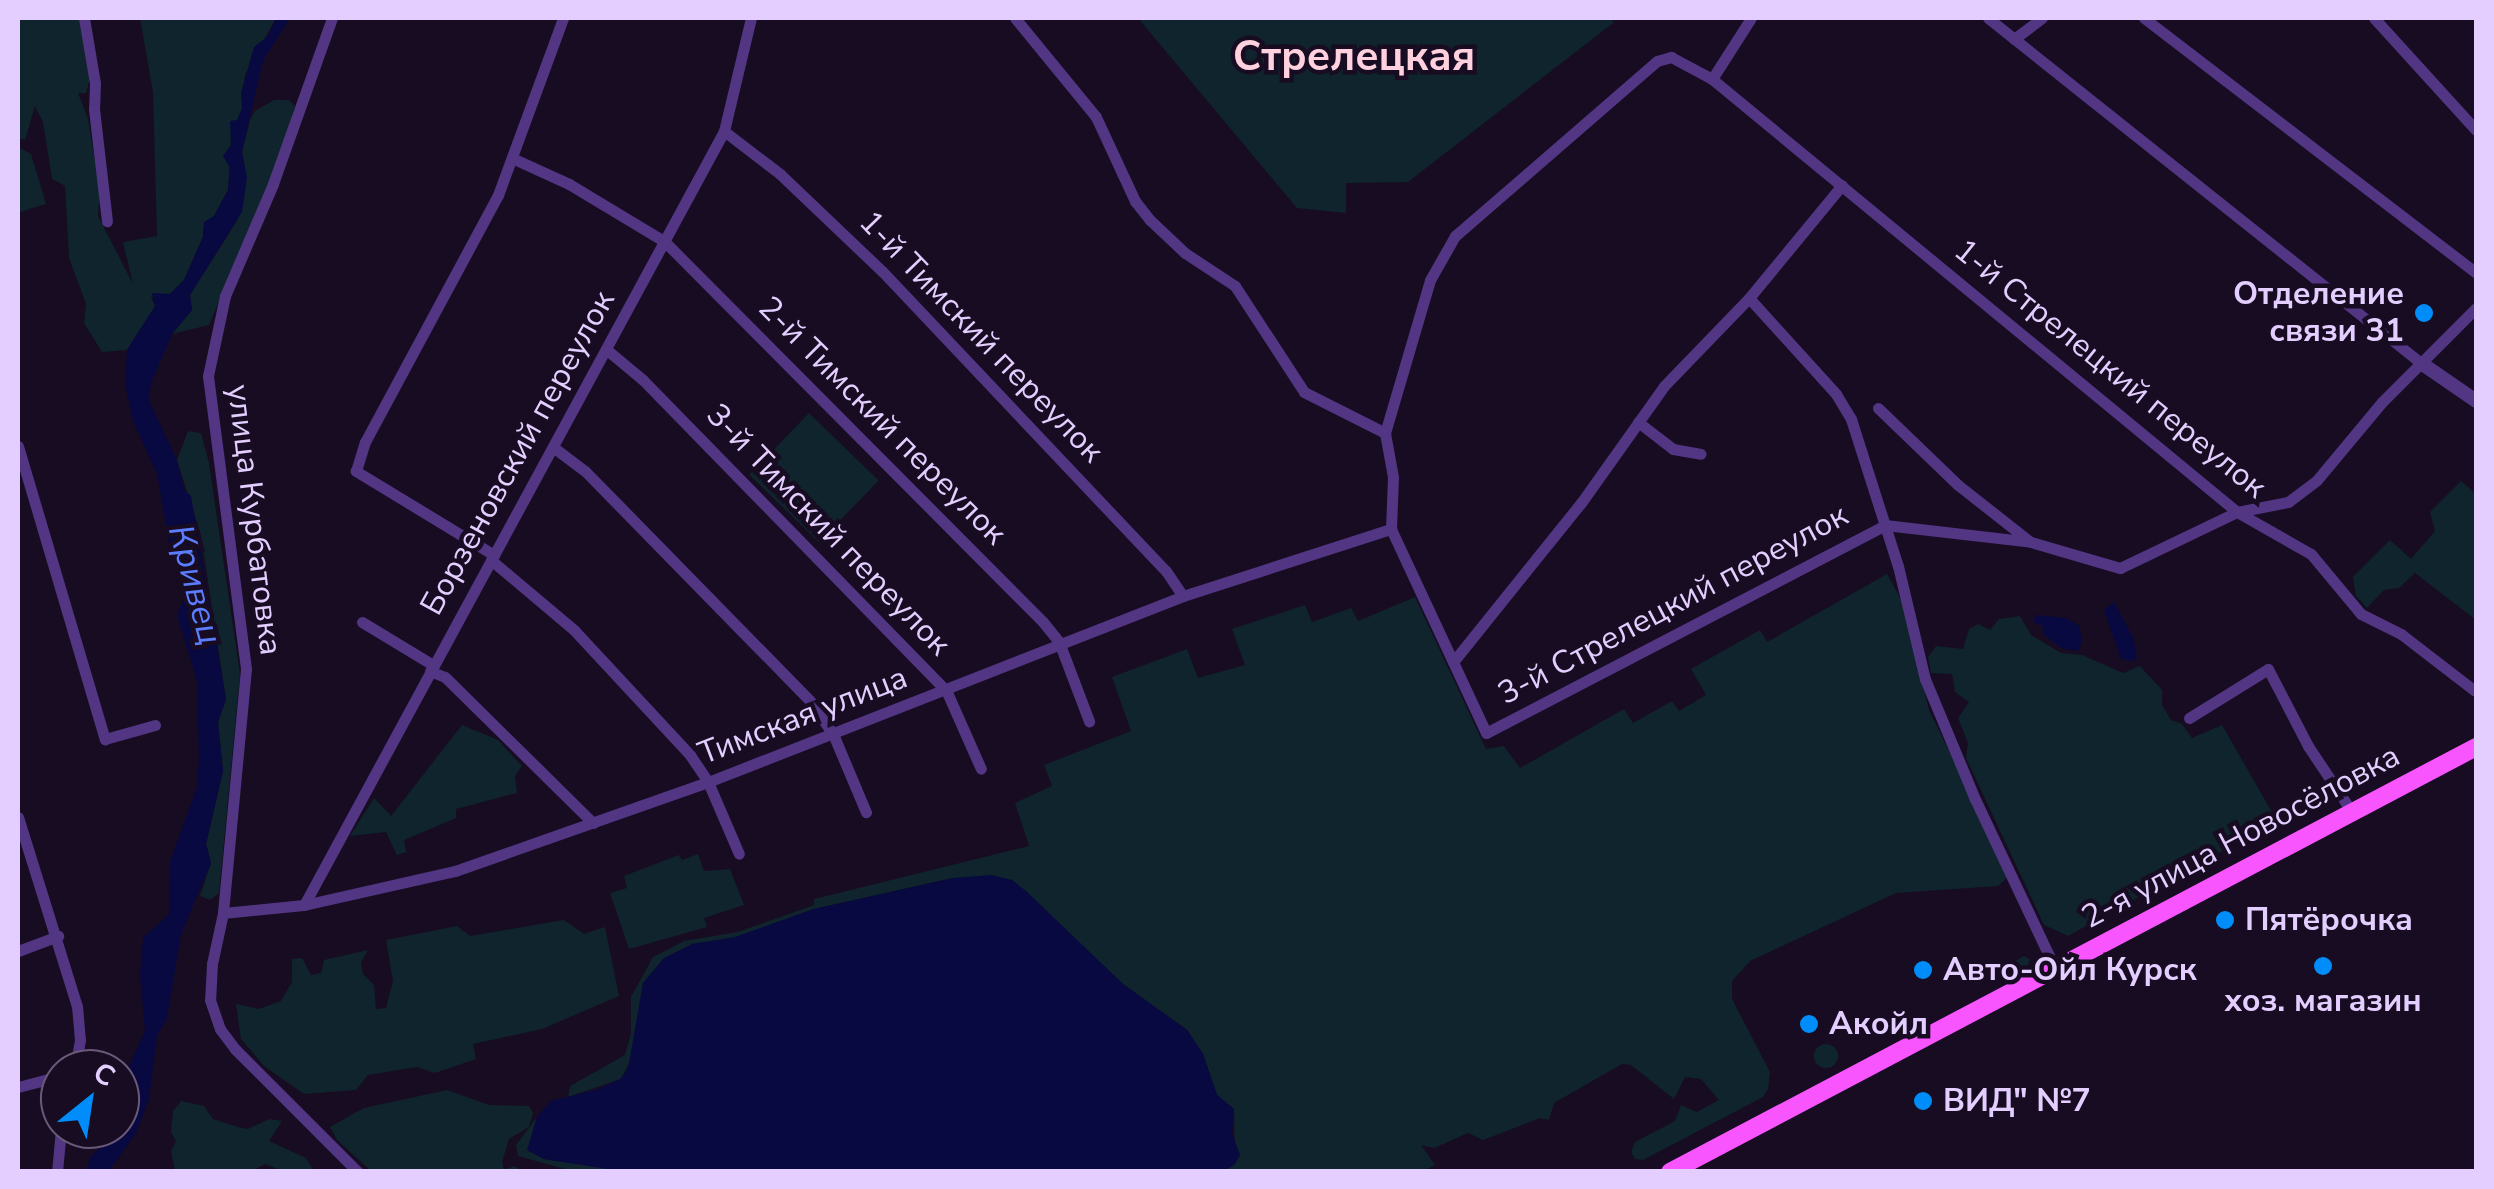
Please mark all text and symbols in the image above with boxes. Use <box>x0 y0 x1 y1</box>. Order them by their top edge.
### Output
district label: Стрелецкая <box>1233 32 1475 82</box>
street label: 1-й Тимский переулок <box>851 203 1111 471</box>
street label: 1-й Стрелецкий переулок <box>1946 231 2274 507</box>
place label: Отделение связи 31 <box>2233 276 2404 351</box>
street label: Борзеновский переулок <box>413 284 623 622</box>
street label: 2-й Тимский переулок <box>750 289 1014 553</box>
marker: Отделение связи 31 <box>2413 302 2435 324</box>
street label: улица Курбатовка <box>218 383 290 657</box>
street label: 3-й Тимский переулок <box>698 396 958 664</box>
street label: 3-й Стрелецкий переулок <box>1492 496 1854 714</box>
water label: Кривец <box>159 520 231 650</box>
street label: Тимская улица <box>693 659 913 773</box>
street label: 2-я улица Новосёловка <box>2076 737 2406 937</box>
place label: Пятёрочка <box>2245 901 2413 939</box>
marker: Пятёрочка <box>2214 909 2236 931</box>
place label: Авто-Ойл Курск <box>1943 951 2197 989</box>
marker: хоз. магазин <box>2312 955 2334 977</box>
marker: Авто-Ойл Курск <box>1912 959 1934 981</box>
place label: хоз. магазин <box>2224 982 2422 1020</box>
place label: Акойл <box>1829 1005 1928 1043</box>
marker: Акойл <box>1798 1013 1820 1035</box>
north arrow <box>40 1049 140 1149</box>
text: С <box>86 1054 122 1096</box>
place label: ВИД" №7 <box>1943 1082 2091 1120</box>
marker: ВИД" №7 <box>1912 1090 1934 1112</box>

